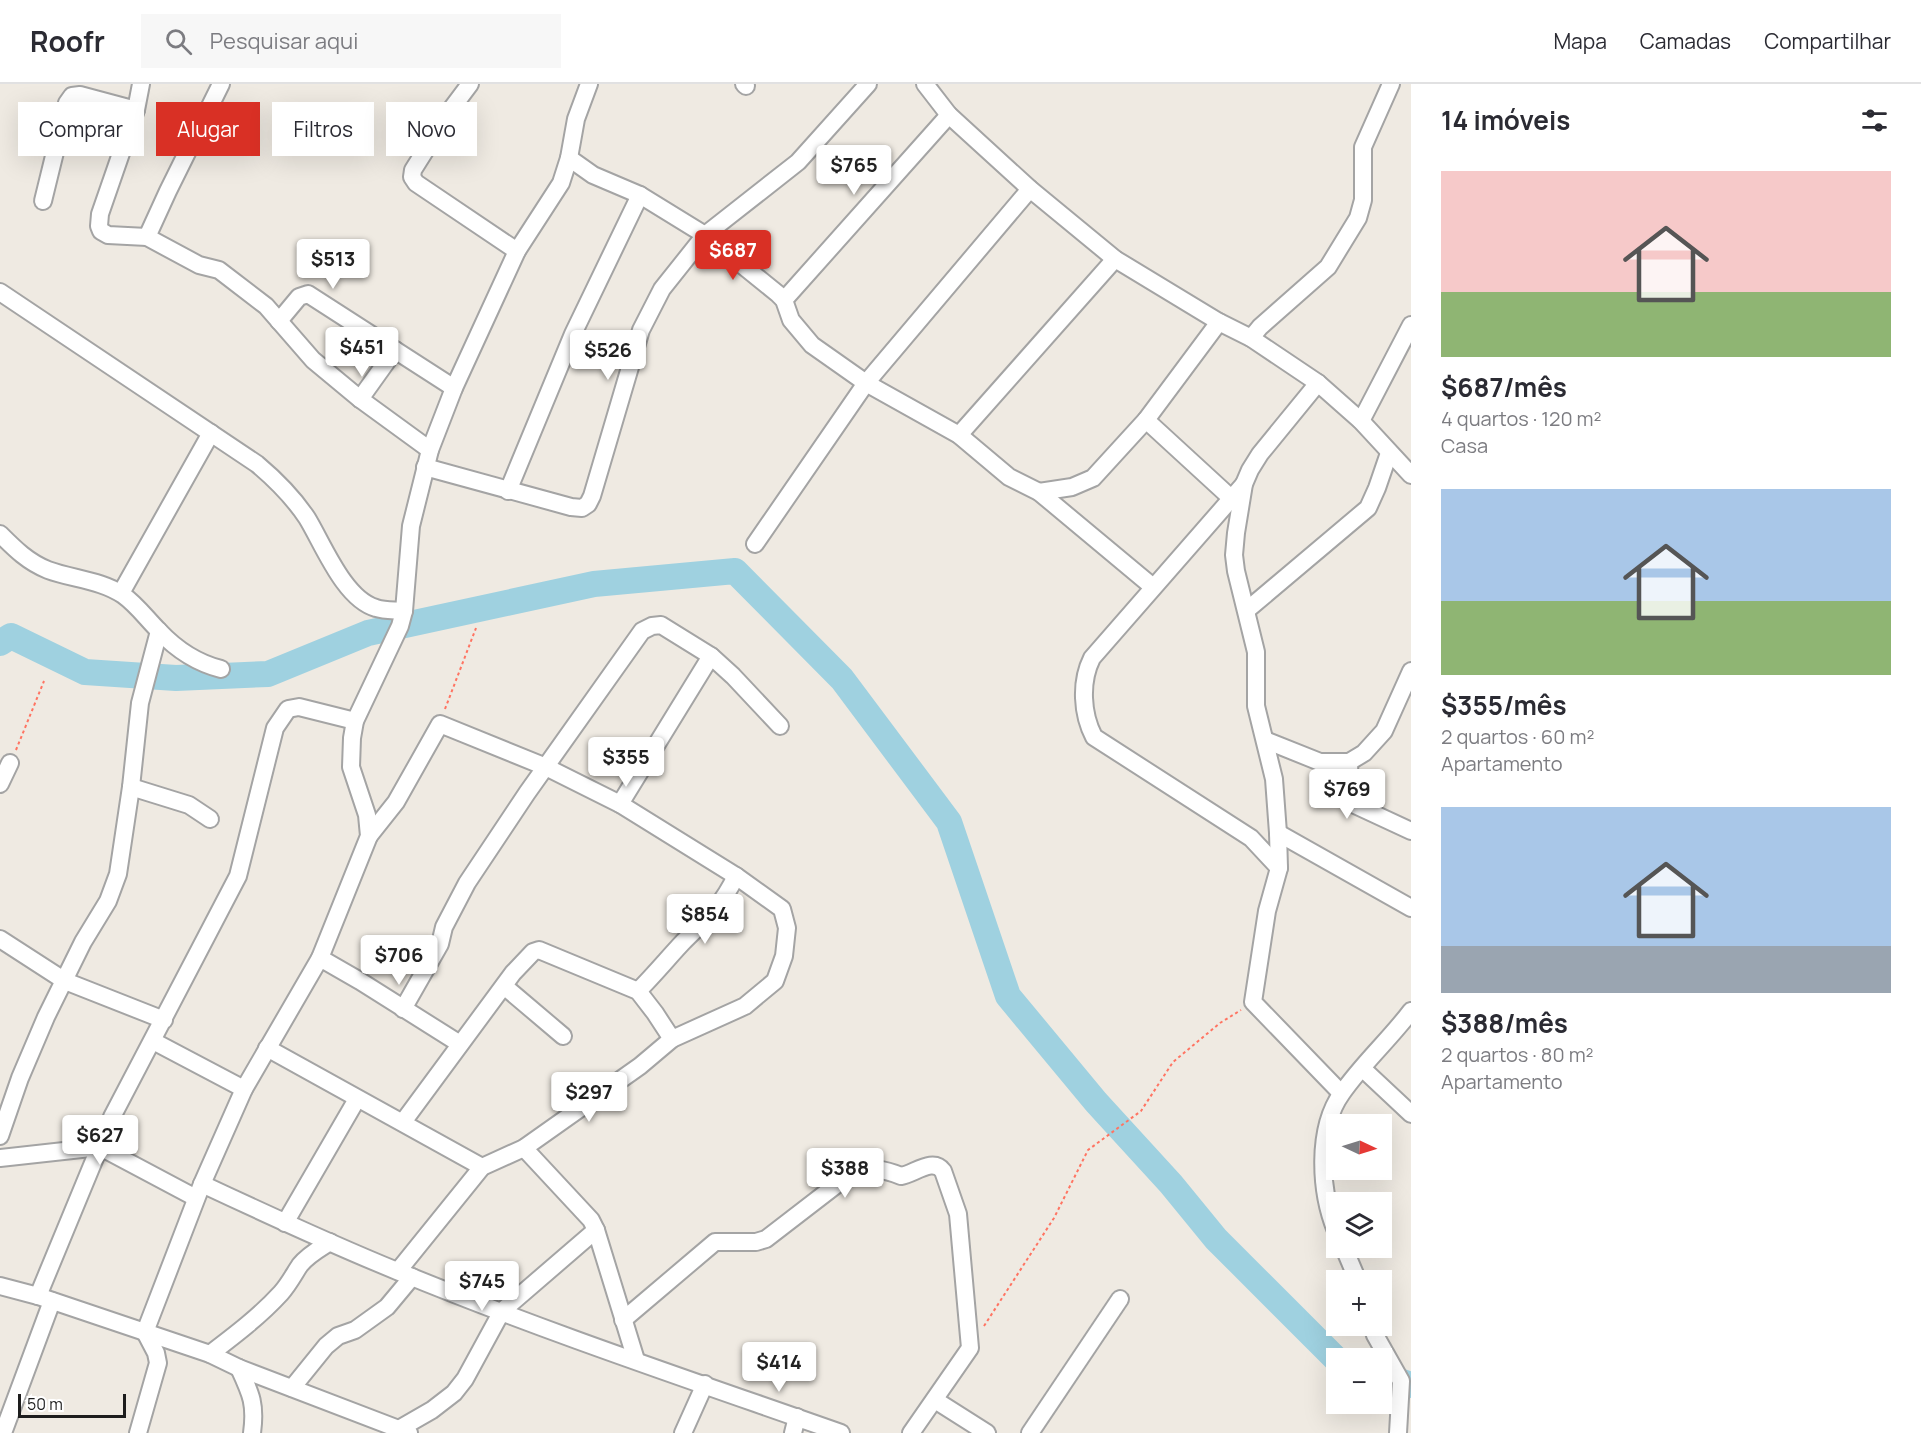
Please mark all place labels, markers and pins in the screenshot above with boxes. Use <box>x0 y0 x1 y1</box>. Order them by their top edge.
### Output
pin: $765 <box>818 145 890 196</box>
pin: $687 <box>697 230 769 281</box>
pin: $513 <box>297 239 369 290</box>
pin: $451 <box>326 327 398 378</box>
pin: $526 <box>572 330 644 381</box>
pin: $355 <box>590 737 662 788</box>
pin: $769 <box>1311 769 1383 820</box>
pin: $854 <box>669 894 741 945</box>
pin: $706 <box>363 935 435 986</box>
pin: $297 <box>553 1072 625 1123</box>
pin: $627 <box>64 1115 136 1166</box>
pin: $388 <box>809 1148 881 1199</box>
pin: $745 <box>446 1261 518 1312</box>
pin: $414 <box>743 1342 815 1393</box>

